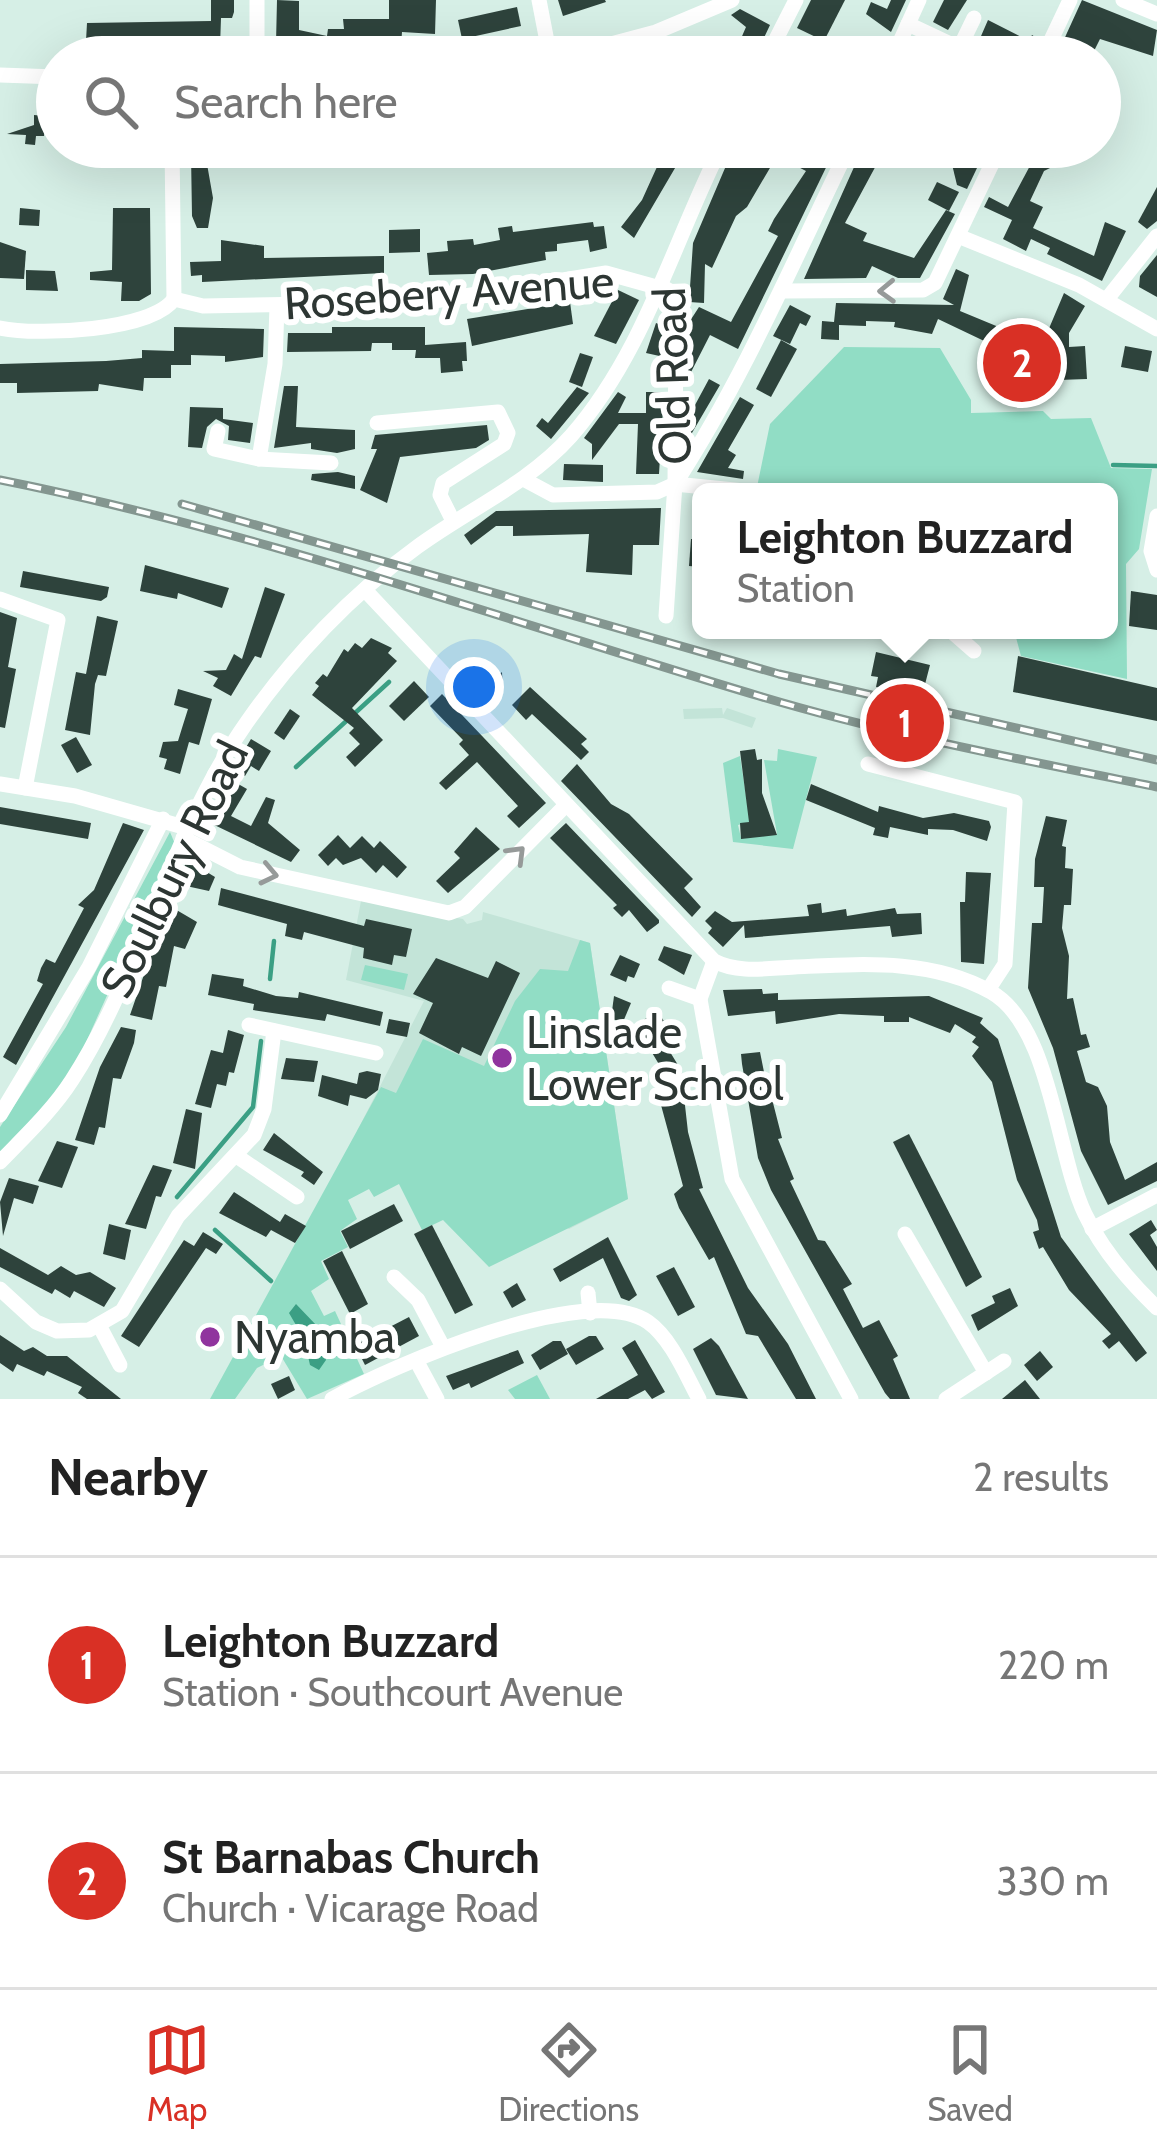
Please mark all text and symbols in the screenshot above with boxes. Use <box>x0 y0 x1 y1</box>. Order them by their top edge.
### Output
search box <box>36 36 1121 168</box>
icon: search <box>78 69 144 135</box>
text: Search here <box>174 75 398 129</box>
street label: Rosebery Avenue <box>282 254 616 330</box>
one-way arrow <box>877 278 896 304</box>
street label: Old Road <box>642 286 702 466</box>
pin: 2 <box>983 318 1061 408</box>
popup <box>692 483 1118 639</box>
text: Leighton Buzzard <box>736 510 1074 564</box>
text: Station <box>736 564 855 612</box>
your location <box>444 657 504 717</box>
pin: 1 <box>866 678 944 768</box>
street label: Soulbury Road <box>89 732 259 1006</box>
one-way arrow <box>503 846 525 868</box>
one-way arrow <box>259 860 279 885</box>
place label: Linslade Lower School <box>526 1005 784 1111</box>
marker: Linslade Lower School <box>489 1045 515 1071</box>
place label: Nyamba <box>234 1310 396 1364</box>
marker: Nyamba <box>197 1324 223 1350</box>
text: Nearby <box>48 1446 208 1508</box>
text: 2 results <box>973 1453 1109 1501</box>
text: Leighton Buzzard <box>162 1614 499 1668</box>
text: 1 <box>80 1641 94 1689</box>
text: 220 m <box>998 1641 1109 1689</box>
text: Station · Southcourt Avenue <box>162 1668 623 1716</box>
text: St Barnabas Church <box>162 1830 540 1884</box>
text: 2 <box>77 1857 97 1905</box>
text: 330 m <box>997 1857 1109 1905</box>
text: Church · Vicarage Road <box>162 1884 539 1932</box>
tab: Map <box>144 2017 210 2129</box>
tab: Directions <box>498 2017 639 2129</box>
tab: Saved <box>927 2017 1013 2129</box>

